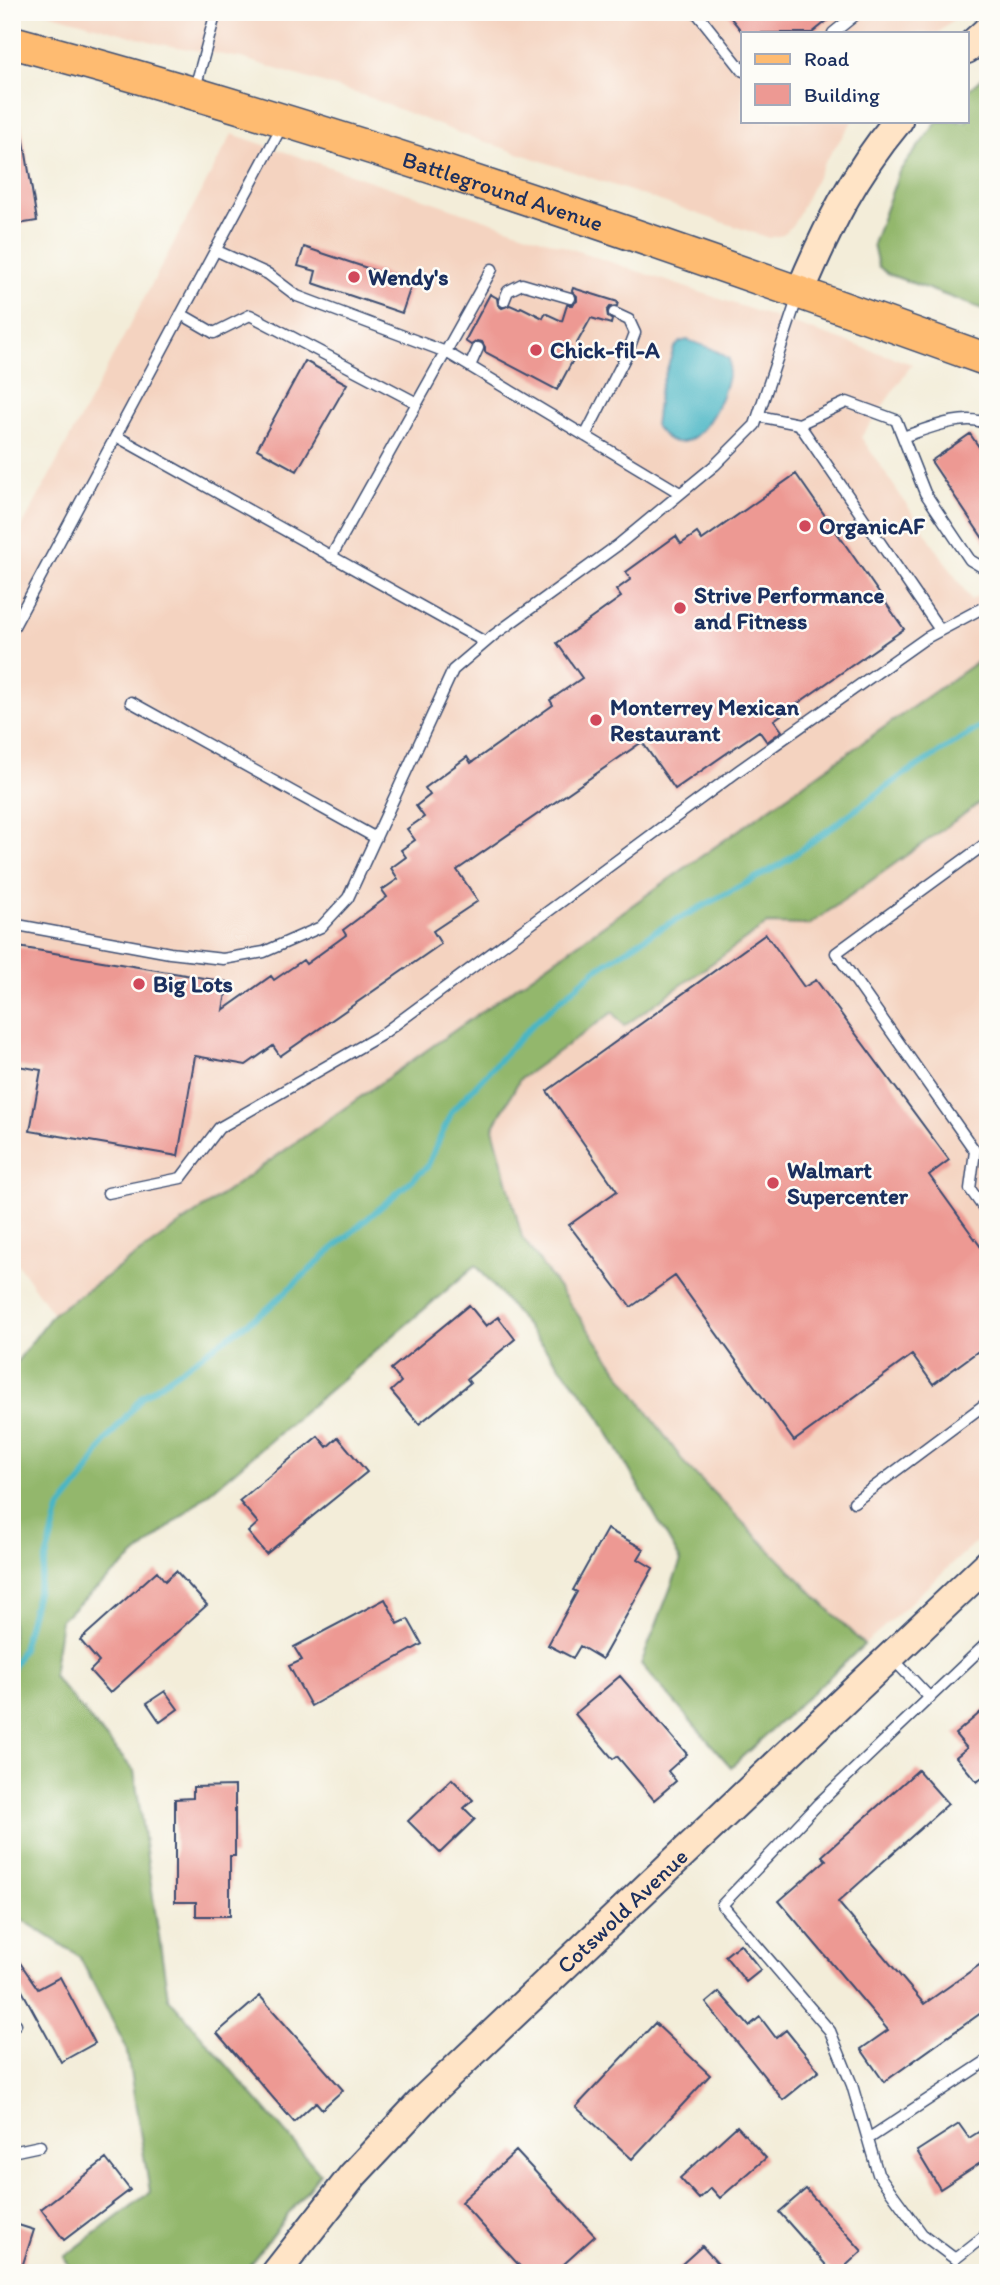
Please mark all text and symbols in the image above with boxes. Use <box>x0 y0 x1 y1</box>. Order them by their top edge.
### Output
legend <box>741 32 968 122</box>
text: Road <box>804 46 850 71</box>
text: Building <box>804 82 880 107</box>
street label: Battleground Avenue <box>399 145 607 237</box>
place label: Wendy's <box>368 263 449 291</box>
marker: Wendy's <box>346 269 362 285</box>
place label: Chick-fil-A <box>550 336 660 364</box>
marker: Chick-fil-A <box>528 342 544 358</box>
place label: OrganicAF <box>819 512 926 540</box>
marker: OrganicAF <box>797 518 813 534</box>
place label: Strive Performance and Fitness <box>694 581 885 635</box>
marker: Strive Performance and Fitness <box>672 600 688 616</box>
place label: Monterrey Mexican Restaurant <box>610 693 800 747</box>
marker: Monterrey Mexican Restaurant <box>588 712 604 728</box>
place label: Big Lots <box>153 970 233 998</box>
marker: Big Lots <box>131 976 147 992</box>
place label: Walmart Supercenter <box>787 1156 909 1210</box>
marker: Walmart Supercenter <box>765 1175 781 1191</box>
street label: Cotswold Avenue <box>551 1842 694 1979</box>

